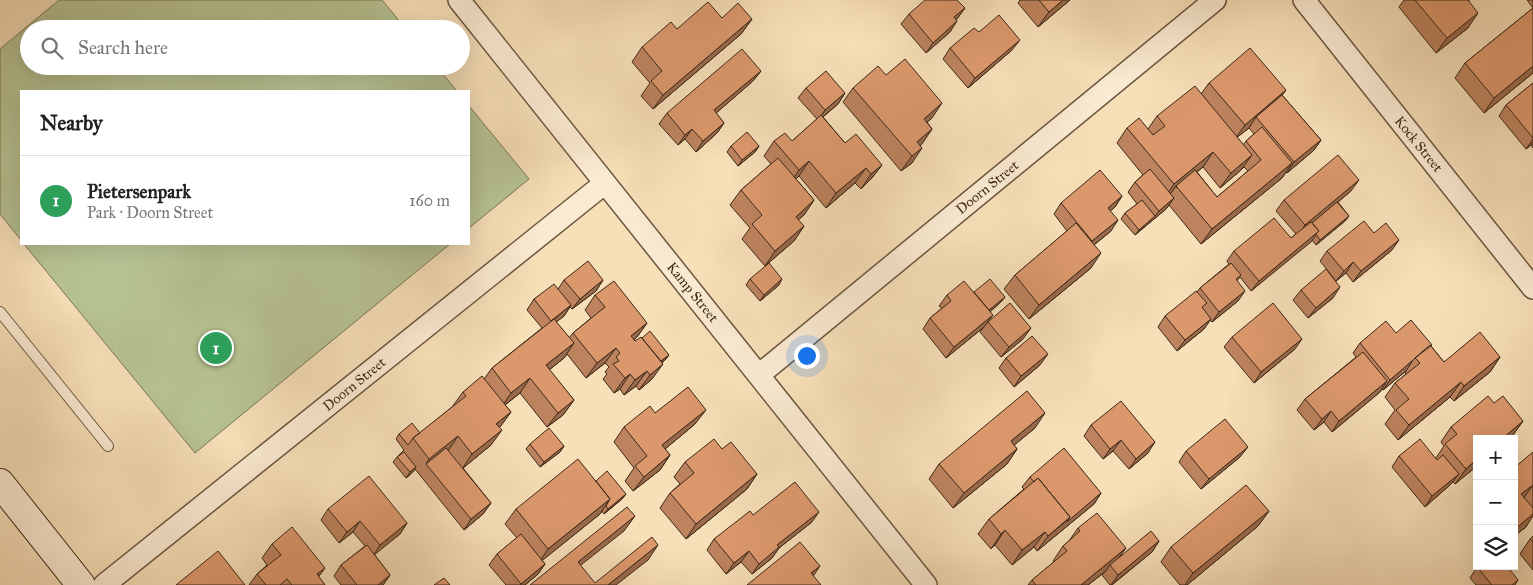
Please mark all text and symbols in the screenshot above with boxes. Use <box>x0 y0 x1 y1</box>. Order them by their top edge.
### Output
search box <box>20 20 470 75</box>
icon: search <box>38 34 66 62</box>
text: Search here <box>78 36 168 59</box>
text: Nearby <box>40 110 103 136</box>
street label: Kock Street <box>1391 113 1446 176</box>
street label: Doorn Street <box>952 157 1022 218</box>
text: Pietersenpark <box>87 180 191 203</box>
text: 1 <box>53 191 59 210</box>
text: 160 m <box>409 191 450 210</box>
text: Park · Doorn Street <box>87 203 213 222</box>
street label: Kamp Street <box>663 259 722 326</box>
pin: 1 <box>200 329 232 367</box>
your location <box>794 343 820 369</box>
street label: Doorn Street <box>319 354 389 415</box>
map controls <box>1473 435 1518 570</box>
button: + <box>1473 435 1518 480</box>
button: − <box>1473 480 1518 525</box>
button: layers <box>1473 525 1518 570</box>

